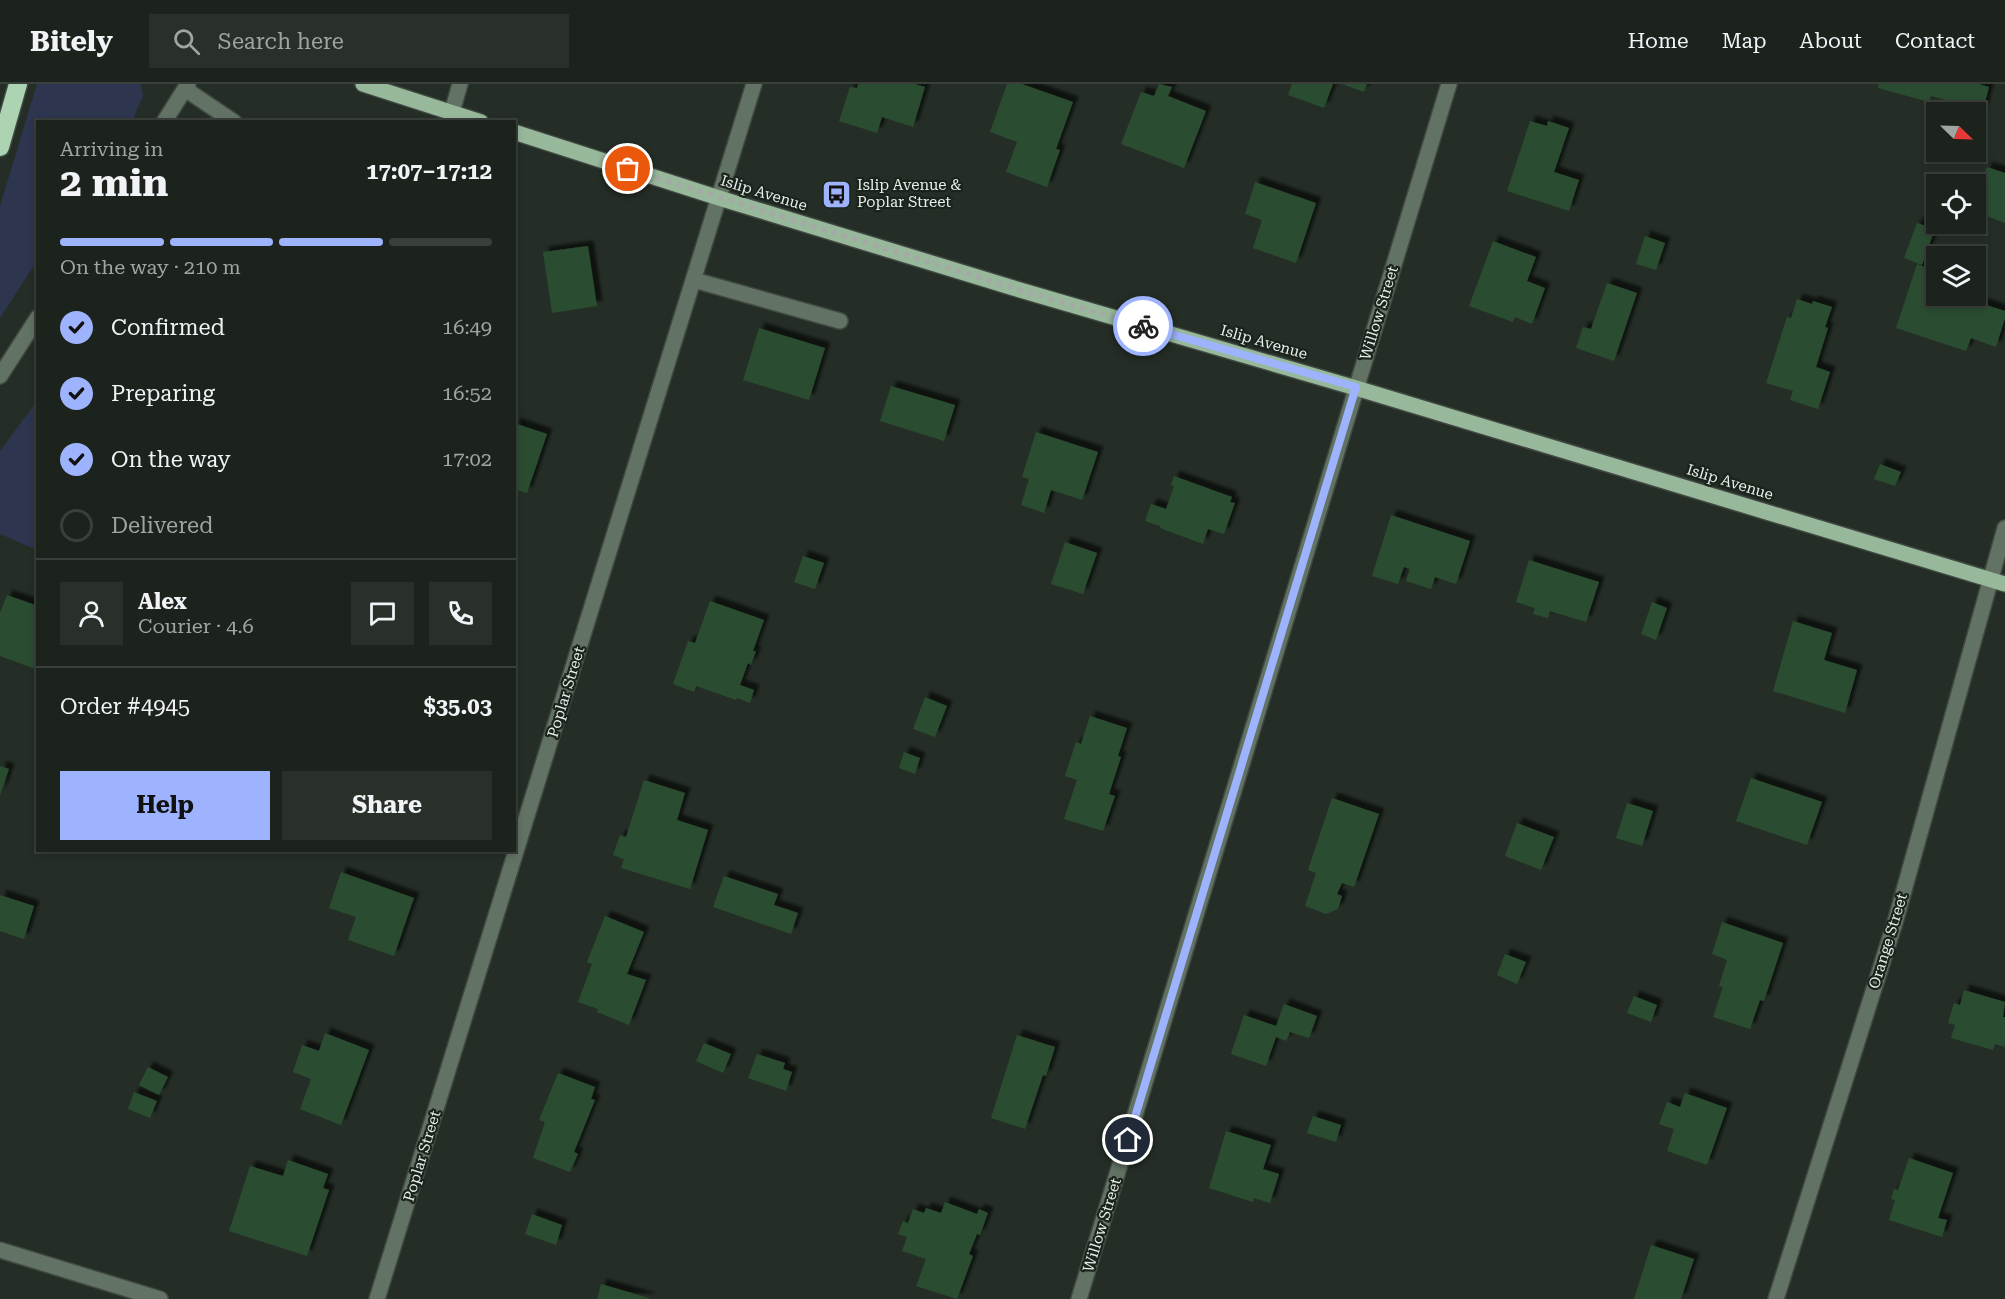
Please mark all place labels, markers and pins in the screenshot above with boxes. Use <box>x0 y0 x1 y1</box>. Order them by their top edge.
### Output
pin <box>602 143 653 194</box>
place label: Islip Avenue & Poplar Street <box>857 176 962 211</box>
bus stop icon: Islip Avenue & Poplar Street <box>820 178 852 210</box>
pin <box>1102 1114 1153 1165</box>

